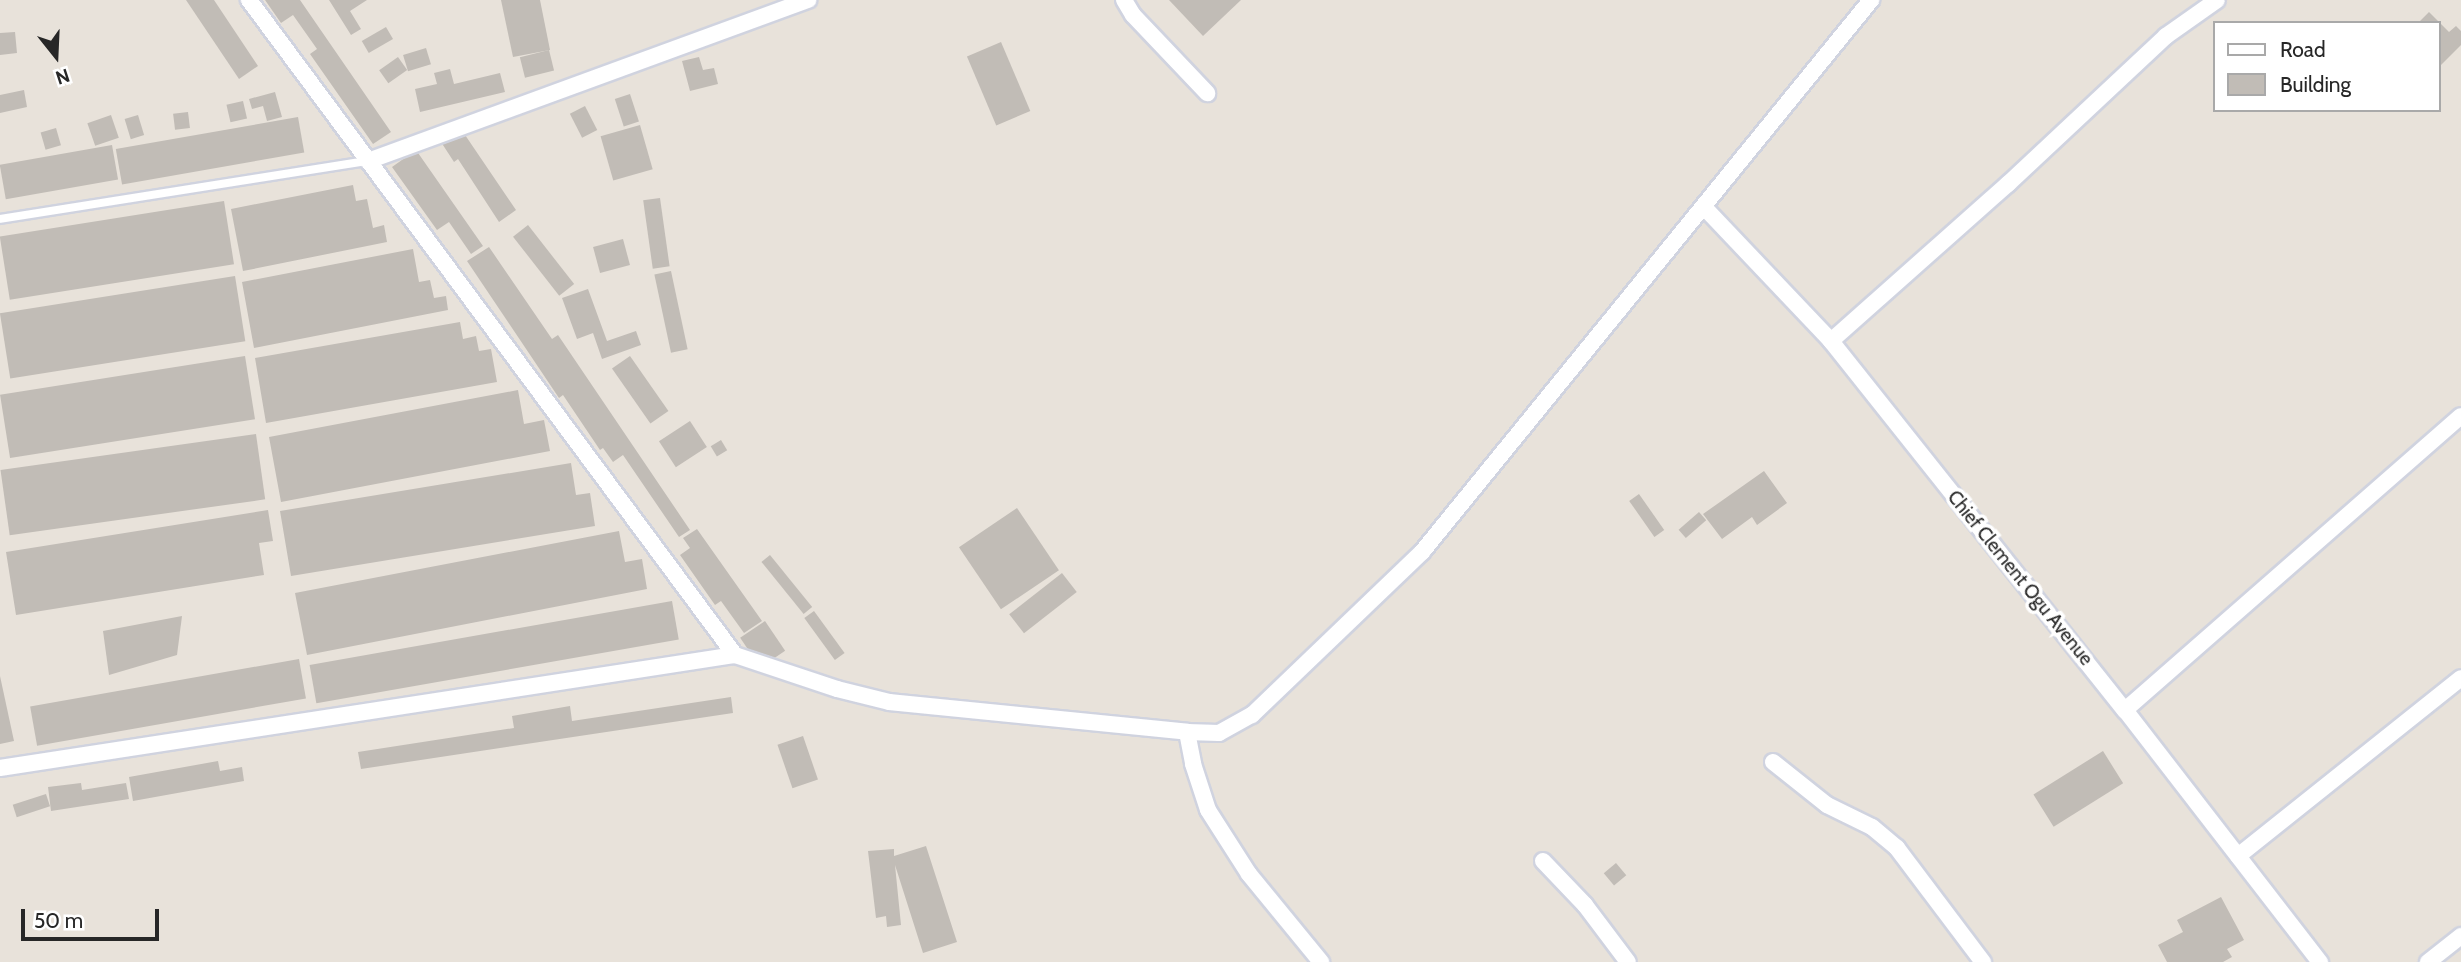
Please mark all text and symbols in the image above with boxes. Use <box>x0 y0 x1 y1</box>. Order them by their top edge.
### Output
north arrow <box>21 21 91 91</box>
legend <box>2212 21 2440 112</box>
text: Road <box>2280 37 2326 62</box>
text: N <box>53 63 73 89</box>
text: Building <box>2280 72 2351 97</box>
street label: Chief Clement Ogu Avenue <box>1943 486 2097 670</box>
scale bar <box>24 895 163 939</box>
text: 50 m <box>34 908 83 933</box>

